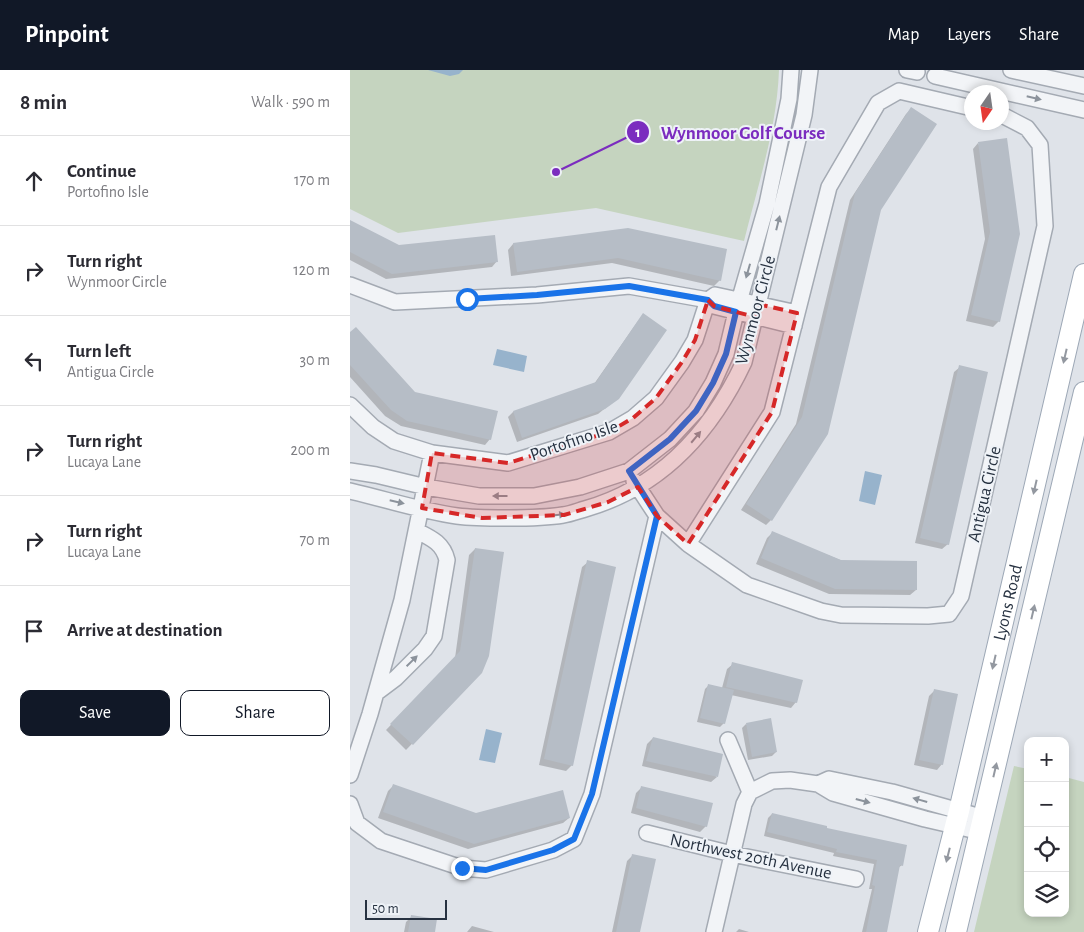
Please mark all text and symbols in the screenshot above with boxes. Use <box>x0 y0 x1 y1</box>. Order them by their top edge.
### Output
text: Pinpoint <box>25 23 109 47</box>
text: Map <box>888 26 919 44</box>
text: Layers <box>947 26 991 44</box>
text: Share <box>1019 26 1059 44</box>
north arrow <box>964 85 1009 130</box>
text: 8 min <box>20 92 67 113</box>
text: Walk · 590 m <box>251 94 330 110</box>
one-way arrow <box>1026 94 1041 102</box>
callout: Wynmoor Golf Course <box>626 115 835 149</box>
text: Wynmoor Golf Course <box>661 124 825 143</box>
text: 1 <box>635 125 641 140</box>
text: Continue <box>67 162 136 181</box>
icon: ahead <box>20 167 48 195</box>
text: 170 m <box>294 172 330 188</box>
text: Portofino Isle <box>67 184 149 200</box>
one-way arrow <box>774 215 782 230</box>
text: Turn right <box>67 252 142 271</box>
street label: Wynmoor Circle <box>733 254 779 367</box>
icon: right <box>20 257 48 285</box>
text: 120 m <box>293 262 330 278</box>
one-way arrow <box>743 264 751 279</box>
text: Wynmoor Circle <box>67 274 167 290</box>
route start <box>456 288 479 311</box>
text: Turn left <box>67 342 131 361</box>
icon: left <box>20 347 48 375</box>
one-way arrow <box>1061 349 1069 364</box>
text: 30 m <box>300 352 330 368</box>
text: Antigua Circle <box>67 364 154 380</box>
street label: Portofino Isle <box>528 417 621 464</box>
one-way arrow <box>690 431 702 443</box>
text: Turn right <box>67 432 142 451</box>
icon: right <box>20 437 48 465</box>
text: 200 m <box>290 442 330 458</box>
street label: Antigua Circle <box>965 444 1005 544</box>
text: Lucaya Lane <box>67 454 141 470</box>
one-way arrow <box>1031 480 1039 495</box>
one-way arrow <box>492 492 508 500</box>
one-way arrow <box>390 498 405 506</box>
one-way arrow <box>550 511 566 519</box>
text: Turn right <box>67 522 142 541</box>
icon: right <box>20 527 48 555</box>
text: 70 m <box>299 532 330 548</box>
text: Lucaya Lane <box>67 544 141 560</box>
street label: Lyons Road <box>991 563 1026 643</box>
one-way arrow <box>1029 605 1037 620</box>
icon: arrive <box>20 617 48 645</box>
text: Arrive at destination <box>67 621 223 640</box>
one-way arrow <box>406 655 418 667</box>
one-way arrow <box>990 655 998 670</box>
button: Save <box>20 690 170 736</box>
button: Share <box>180 690 330 736</box>
map controls <box>1024 737 1069 917</box>
button: + <box>1024 737 1069 782</box>
one-way arrow <box>991 763 999 778</box>
button: − <box>1024 782 1069 827</box>
one-way arrow <box>912 796 927 804</box>
one-way arrow <box>855 798 870 806</box>
button: locate <box>1024 827 1069 872</box>
street label: Northwest 20th Avenue <box>668 831 833 883</box>
one-way arrow <box>944 847 952 862</box>
route end <box>451 857 474 880</box>
button: layers <box>1024 872 1069 917</box>
scale bar <box>365 897 448 920</box>
text: 50 m <box>372 902 399 916</box>

